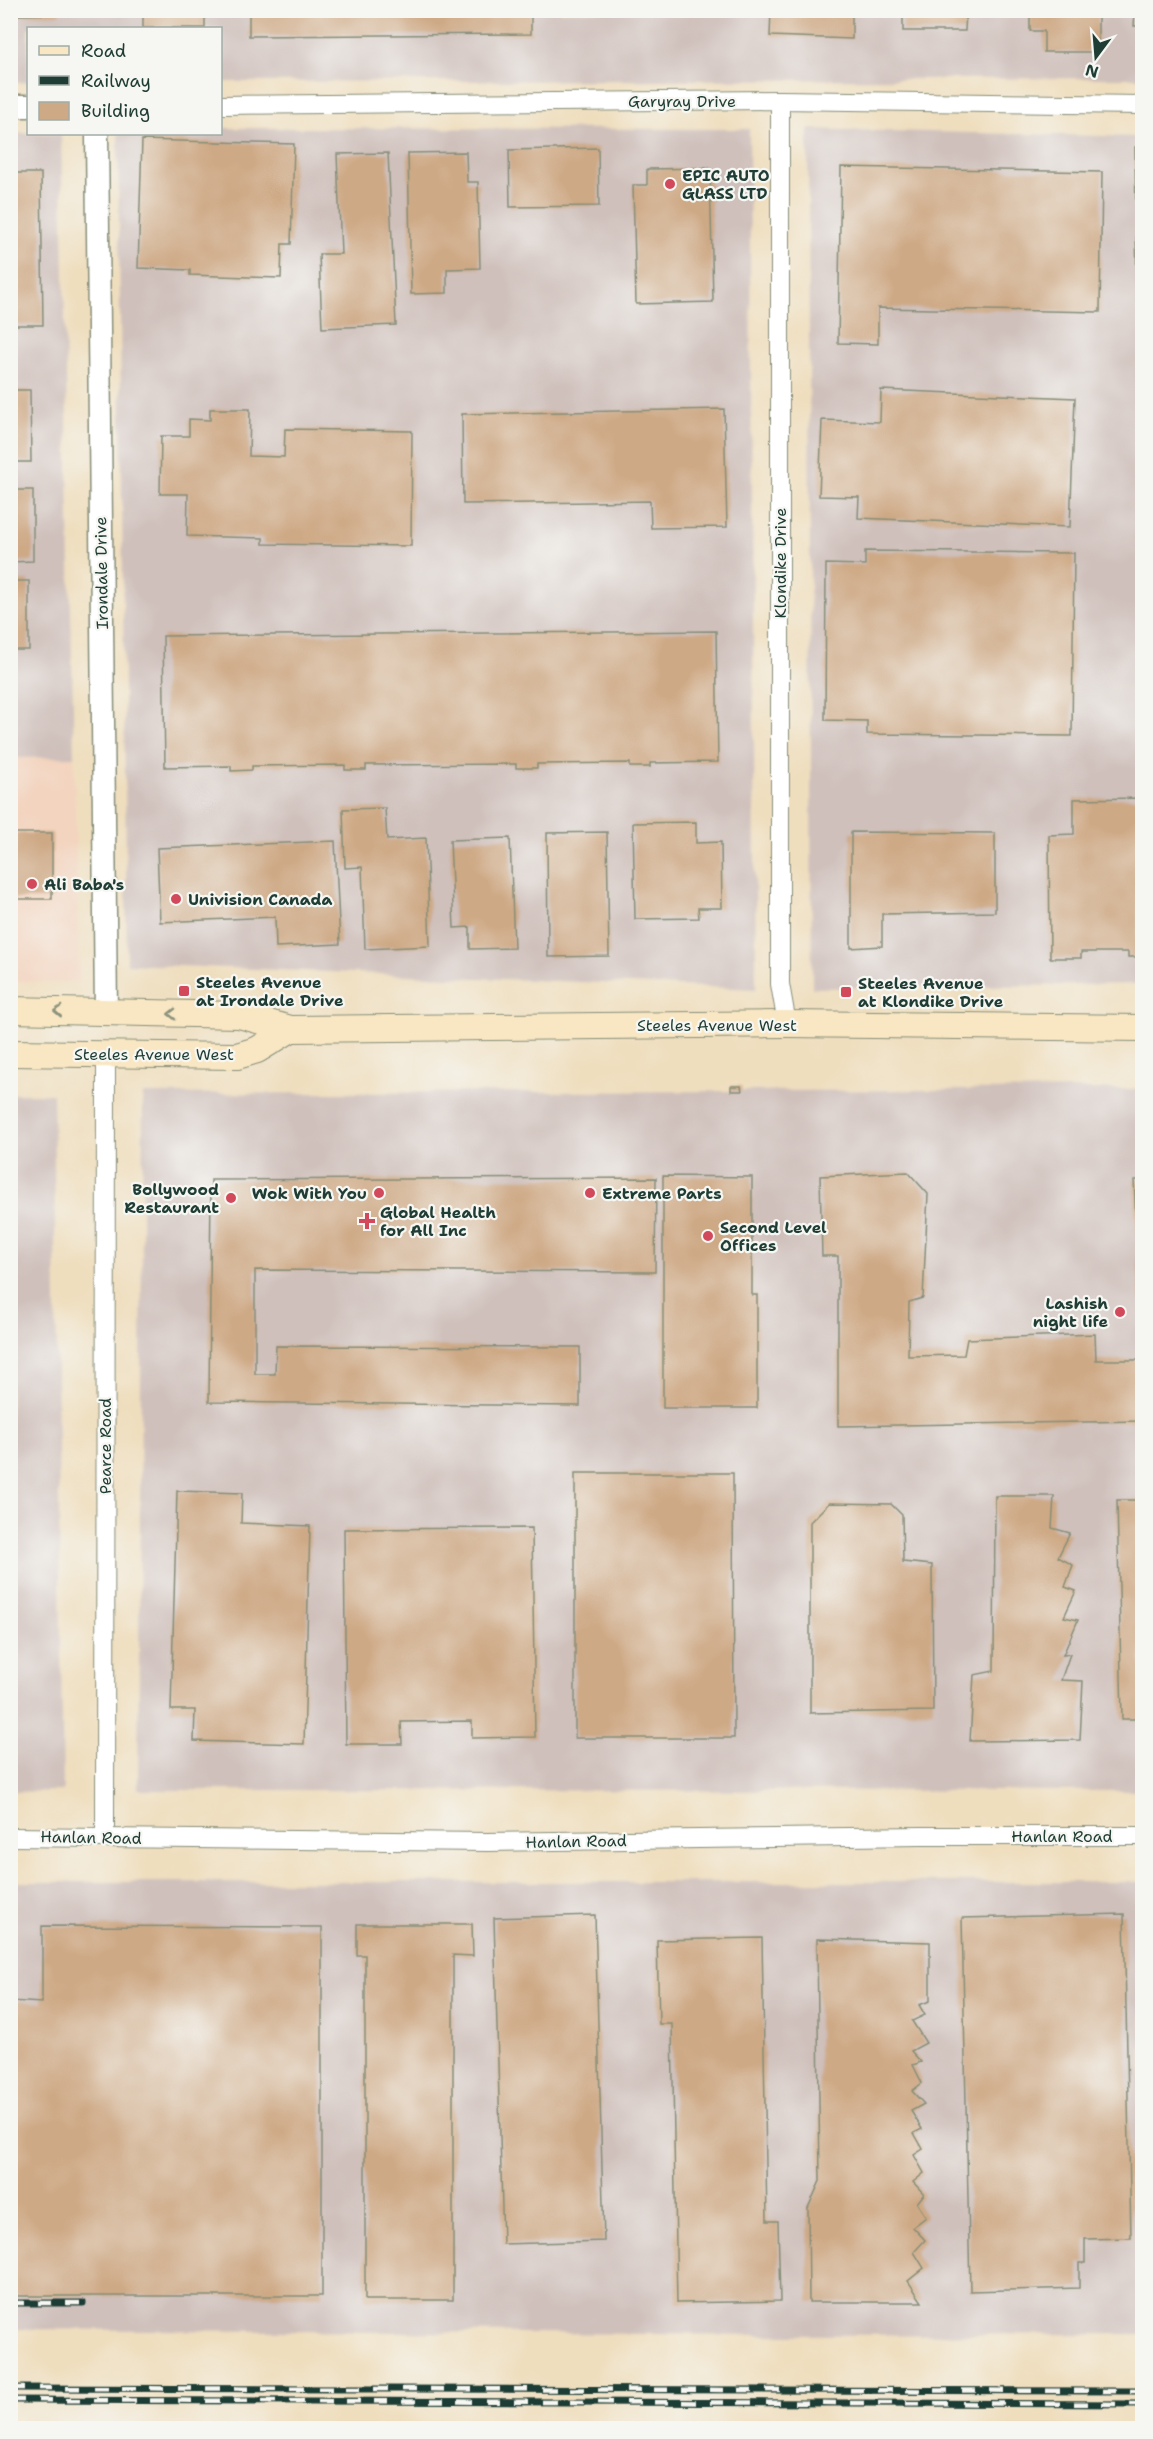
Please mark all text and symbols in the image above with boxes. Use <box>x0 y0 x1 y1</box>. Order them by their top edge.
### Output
legend <box>27 27 222 135</box>
north arrow <box>1066 27 1126 87</box>
text: Road <box>81 39 126 63</box>
text: N <box>1083 59 1101 83</box>
text: Railway <box>81 69 151 93</box>
street label: Garyray Drive <box>628 91 736 112</box>
text: Building <box>81 99 150 123</box>
place label: EPIC AUTO GLASS LTD <box>682 165 770 204</box>
marker: EPIC AUTO GLASS LTD <box>663 177 677 191</box>
street label: Klondike Drive <box>770 508 791 618</box>
street label: Irondale Drive <box>90 516 113 630</box>
place label: Ali Baba's <box>44 874 124 895</box>
marker: Ali Baba's <box>25 877 39 891</box>
place label: Univision Canada <box>188 889 333 910</box>
marker: Univision Canada <box>169 892 183 906</box>
place label: Steeles Avenue at Irondale Drive <box>196 972 344 1011</box>
place label: Steeles Avenue at Klondike Drive <box>858 973 1004 1012</box>
marker: Steeles Avenue at Irondale Drive <box>177 984 191 998</box>
marker: Steeles Avenue at Klondike Drive <box>839 985 853 999</box>
one-way arrow <box>54 1005 63 1018</box>
one-way arrow <box>167 1008 176 1020</box>
street label: Steeles Avenue West <box>637 1015 797 1036</box>
street label: Steeles Avenue West <box>74 1044 234 1065</box>
place label: Bollywood Restaurant <box>124 1179 219 1218</box>
place label: Wok With You <box>252 1183 367 1204</box>
place label: Extreme Parts <box>602 1183 722 1204</box>
marker: Wok With You <box>372 1186 386 1200</box>
marker: Extreme Parts <box>583 1186 597 1200</box>
marker: Bollywood Restaurant <box>224 1191 238 1205</box>
place label: Global Health for All Inc <box>380 1202 496 1241</box>
marker: Global Health for All Inc <box>358 1212 376 1230</box>
place label: Second Level Offices <box>720 1217 827 1256</box>
marker: Second Level Offices <box>701 1229 715 1243</box>
place label: Lashish night life <box>1033 1293 1108 1332</box>
marker: Lashish night life <box>1113 1305 1127 1319</box>
street label: Pearce Road <box>95 1398 116 1494</box>
street label: Hanlan Road <box>40 1826 142 1849</box>
street label: Hanlan Road <box>1011 1826 1113 1847</box>
street label: Hanlan Road <box>525 1830 627 1853</box>

